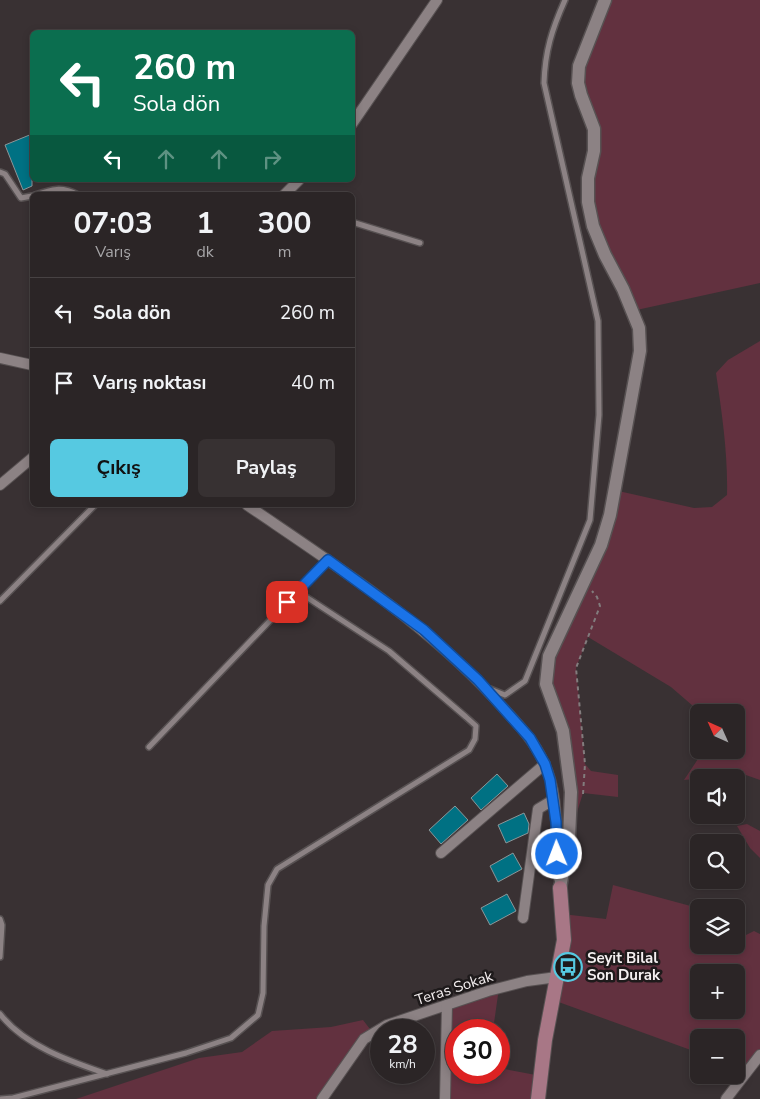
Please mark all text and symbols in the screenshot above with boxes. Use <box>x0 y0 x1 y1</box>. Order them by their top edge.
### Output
text: 260 m <box>133 44 236 91</box>
icon: left <box>50 50 115 115</box>
text: Sola dön <box>133 89 220 119</box>
icon: left <box>99 145 127 173</box>
icon: ahead <box>152 145 180 173</box>
icon: ahead <box>205 145 233 173</box>
icon: right <box>258 145 286 173</box>
text: 07:03 <box>73 203 153 244</box>
text: 1 <box>196 203 214 244</box>
text: 300 <box>258 203 312 244</box>
text: Varış <box>95 241 131 263</box>
text: dk <box>197 241 214 263</box>
text: m <box>278 241 291 263</box>
icon: left <box>50 299 78 327</box>
text: Sola dön <box>93 300 171 326</box>
text: 260 m <box>280 300 335 326</box>
icon: arrive <box>50 369 78 397</box>
text: Varış noktası <box>93 370 206 396</box>
text: 40 m <box>291 370 335 396</box>
button: Çıkış <box>50 439 188 497</box>
button: Paylaş <box>198 439 335 497</box>
pin <box>266 581 308 623</box>
icon: arrive <box>273 588 301 616</box>
north arrow <box>690 704 745 759</box>
map controls <box>690 704 745 1084</box>
button: sound <box>690 769 745 824</box>
position arrow <box>530 827 582 879</box>
button: search <box>690 834 745 889</box>
button: layers <box>690 899 745 954</box>
place label: Seyit Bilal Son Durak <box>587 948 661 985</box>
bus stop icon: Seyit Bilal Son Durak <box>553 952 583 982</box>
button: + <box>690 964 745 1019</box>
street label: Teras Sokak <box>413 966 496 1010</box>
speed limit sign: 30 <box>445 1019 510 1084</box>
text: 28 <box>387 1028 418 1062</box>
button: − <box>690 1029 745 1084</box>
text: km/h <box>389 1056 416 1072</box>

